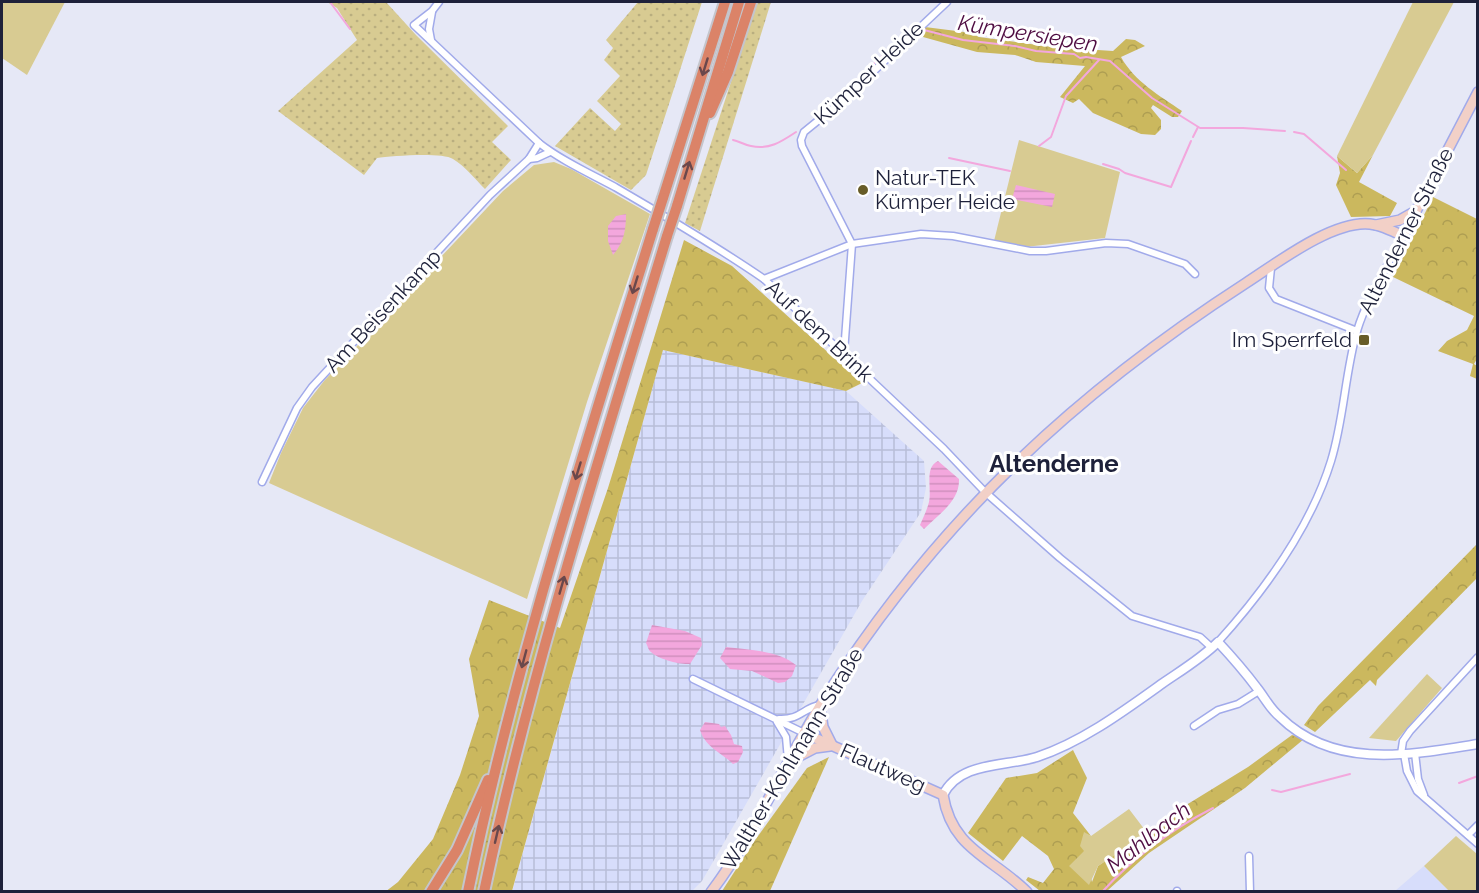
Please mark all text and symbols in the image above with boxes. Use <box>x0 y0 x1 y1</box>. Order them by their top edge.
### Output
water label: Kümpersiepen <box>956 9 1100 57</box>
street label: Kümper Heide <box>809 16 928 130</box>
one-way arrow <box>699 57 710 76</box>
street label: Altenderner Straße <box>1353 143 1458 318</box>
one-way arrow <box>683 161 694 180</box>
place label: Natur-TEK Kümper Heide <box>875 165 1015 214</box>
marker: Natur-TEK Kümper Heide <box>856 183 870 197</box>
street label: Am Beisenkamp <box>319 244 446 377</box>
one-way arrow <box>629 275 640 294</box>
street label: Auf dem Brink <box>760 275 878 387</box>
place label: Im Sperrfeld <box>1232 327 1352 352</box>
marker: Im Sperrfeld <box>1357 333 1371 347</box>
district label: Altenderne <box>989 449 1119 478</box>
one-way arrow <box>572 461 583 480</box>
one-way arrow <box>557 576 568 595</box>
street label: Walther-Kohlmann-Straße <box>715 643 868 874</box>
one-way arrow <box>518 649 530 668</box>
street label: Flautweg <box>837 738 930 797</box>
water label: Mahlbach <box>1101 796 1195 878</box>
one-way arrow <box>491 825 503 844</box>

